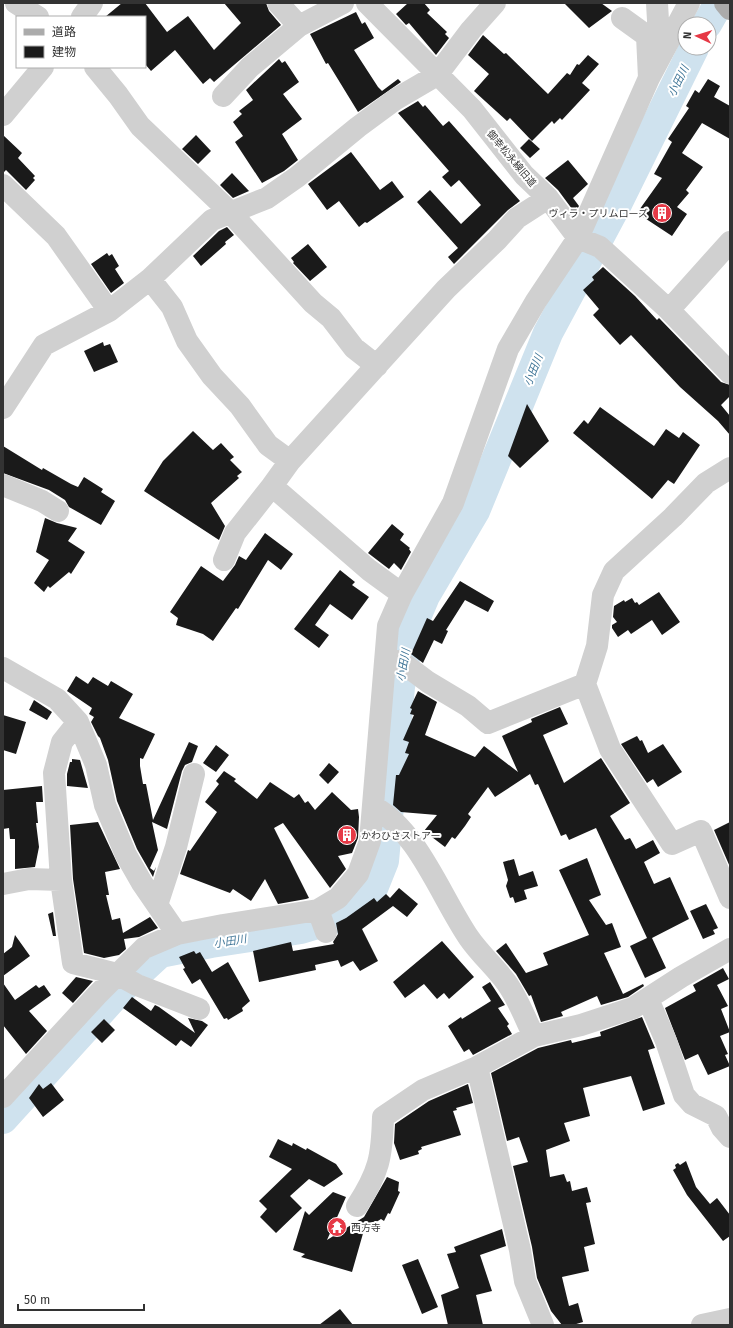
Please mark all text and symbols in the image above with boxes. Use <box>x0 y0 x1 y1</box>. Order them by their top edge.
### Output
legend <box>16 16 146 68</box>
north arrow <box>677 16 717 56</box>
text: 道路 <box>52 25 76 39</box>
text: N <box>681 31 694 39</box>
text: 建物 <box>52 45 76 59</box>
water label: 小田川 <box>665 63 692 99</box>
street label: 御幸松永線旧道 <box>484 128 538 189</box>
building icon: ヴィラ・プリムローズ <box>651 202 673 224</box>
place label: ヴィラ・プリムローズ <box>549 208 648 220</box>
water label: 小田川 <box>521 352 546 388</box>
water label: 小田川 <box>394 647 413 682</box>
building icon: かわひさストアー <box>336 824 358 846</box>
place label: かわひさストアー <box>361 830 440 842</box>
water label: 小田川 <box>213 932 248 950</box>
temple icon: 西方寺 <box>326 1216 348 1238</box>
place label: 西方寺 <box>351 1222 381 1234</box>
scale bar <box>18 1286 144 1312</box>
text: 50 m <box>24 1293 50 1307</box>

